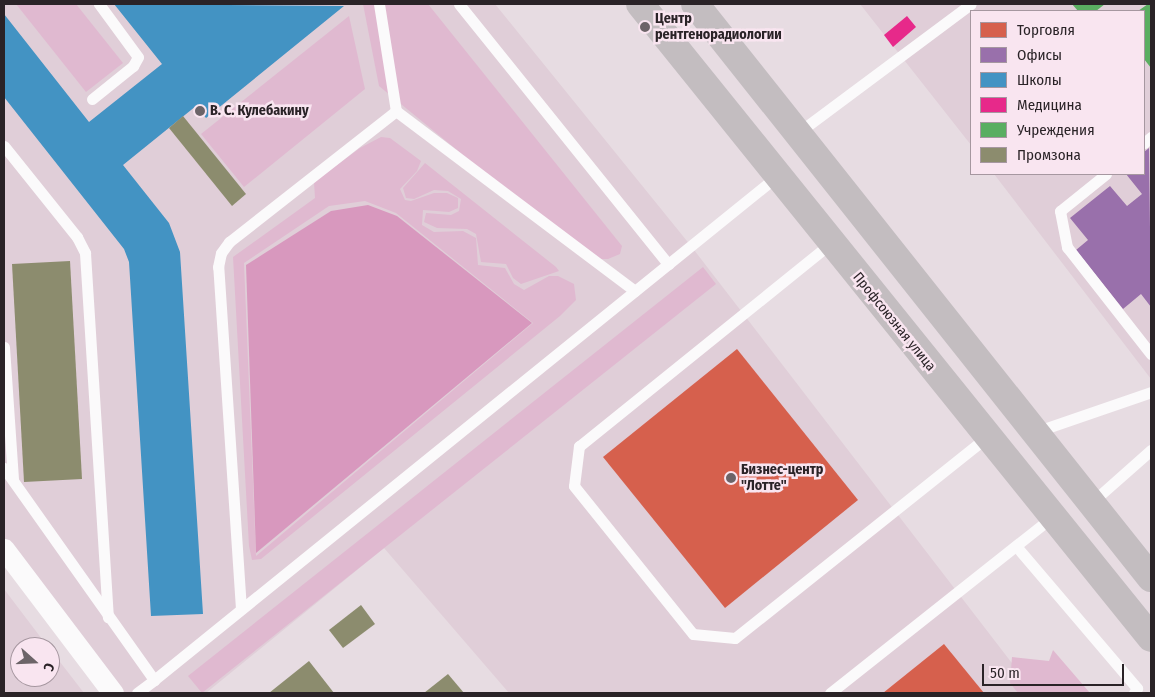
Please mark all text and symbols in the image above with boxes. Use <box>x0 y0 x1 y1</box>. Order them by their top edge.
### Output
legend <box>970 10 1145 175</box>
place label: Центр рентгенорадиологии <box>655 11 782 44</box>
marker: Центр рентгенорадиологии <box>639 21 651 33</box>
text: Торговля <box>1017 21 1075 39</box>
text: Офисы <box>1017 46 1062 64</box>
text: Школы <box>1017 71 1062 89</box>
text: Медицина <box>1017 96 1082 114</box>
place label: В. С. Кулебакину <box>210 103 309 119</box>
marker: В. С. Кулебакину <box>194 105 206 117</box>
text: Учреждения <box>1017 121 1095 139</box>
text: Промзона <box>1017 146 1081 164</box>
street label: Профсоюзная улица <box>849 269 939 375</box>
place label: Бизнес-центр "Лотте" <box>741 462 823 494</box>
marker: Бизнес-центр "Лотте" <box>725 472 737 484</box>
north arrow <box>10 637 60 687</box>
scale bar <box>985 654 1128 686</box>
text: С <box>39 661 58 673</box>
text: 50 m <box>990 664 1020 682</box>

